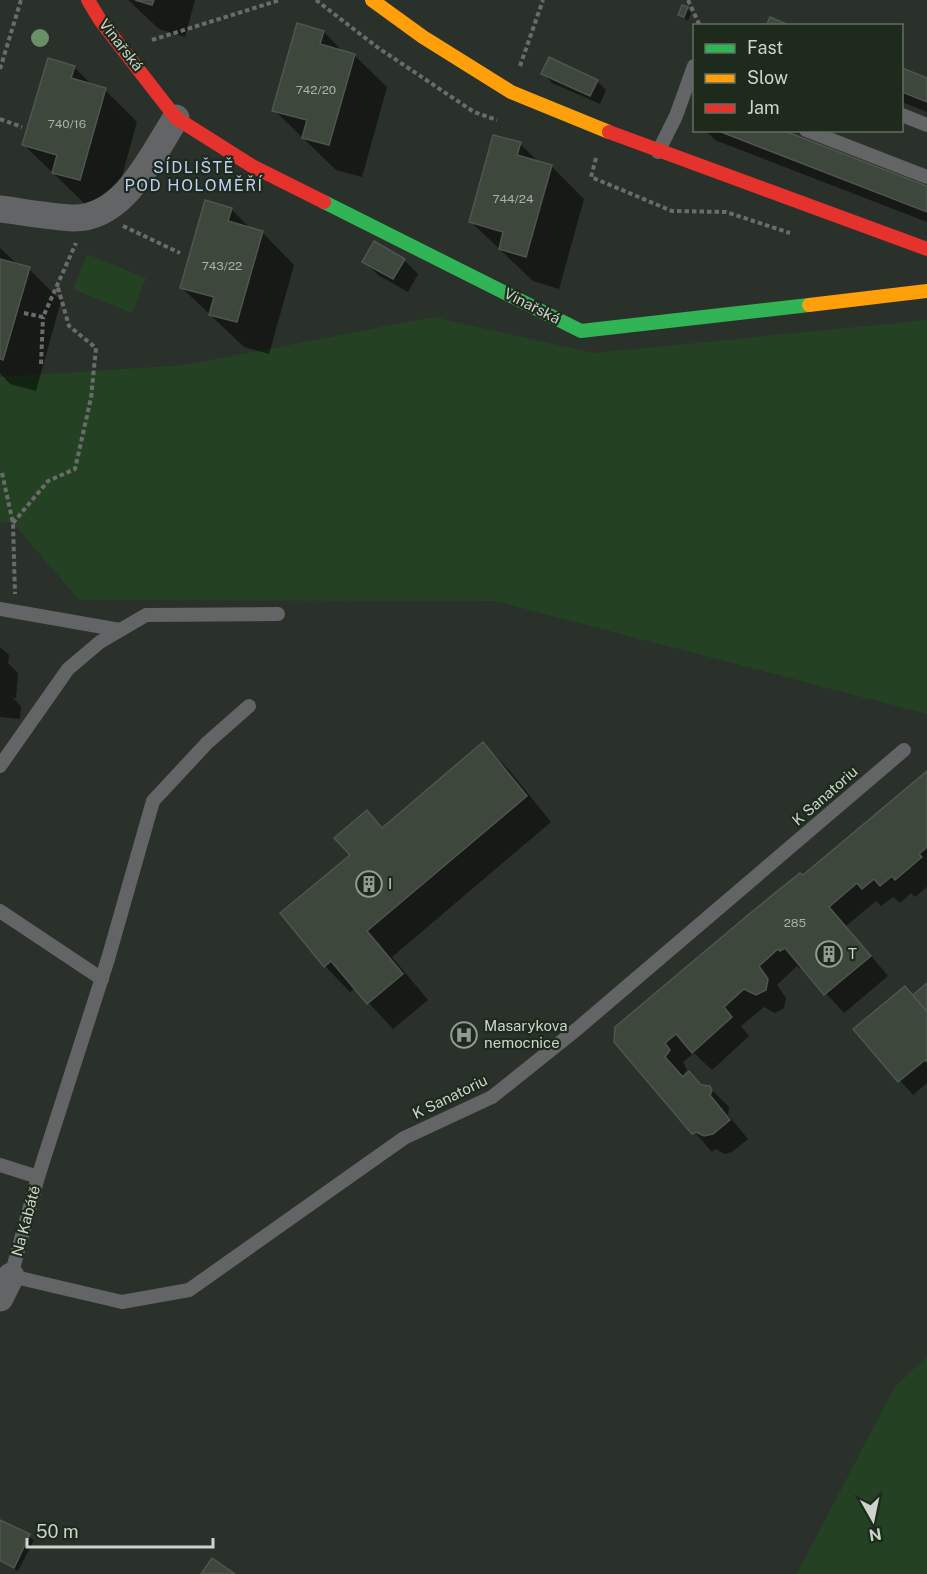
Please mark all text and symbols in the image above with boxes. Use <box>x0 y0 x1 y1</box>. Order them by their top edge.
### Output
street label: Vinařská <box>96 16 147 74</box>
legend <box>693 24 903 132</box>
text: Fast <box>747 37 783 58</box>
text: Slow <box>747 67 788 88</box>
house number: 742/20 <box>296 83 336 97</box>
text: Jam <box>747 97 780 118</box>
house number: 740/16 <box>48 117 86 131</box>
district label: SÍDLIŠTĚ POD HOLOMĚŘÍ <box>124 157 264 195</box>
house number: 744/24 <box>493 192 534 206</box>
house number: 743/22 <box>202 259 242 273</box>
street label: Vinařská <box>501 284 563 327</box>
street label: K Sanatoriu <box>788 763 861 829</box>
building icon: I <box>354 869 384 899</box>
place label: I <box>388 875 392 892</box>
house number: 285 <box>784 916 807 930</box>
building icon: T <box>814 939 844 969</box>
place label: T <box>848 945 857 962</box>
place label: Masarykova nemocnice <box>484 1017 568 1051</box>
hospital icon: Masarykova nemocnice <box>449 1020 479 1050</box>
street label: K Sanatoriu <box>410 1071 490 1122</box>
street label: Na Kabátě <box>8 1184 43 1258</box>
north arrow <box>843 1490 903 1550</box>
scale bar <box>27 1511 213 1549</box>
text: 50 m <box>36 1521 79 1542</box>
text: N <box>868 1524 883 1545</box>

